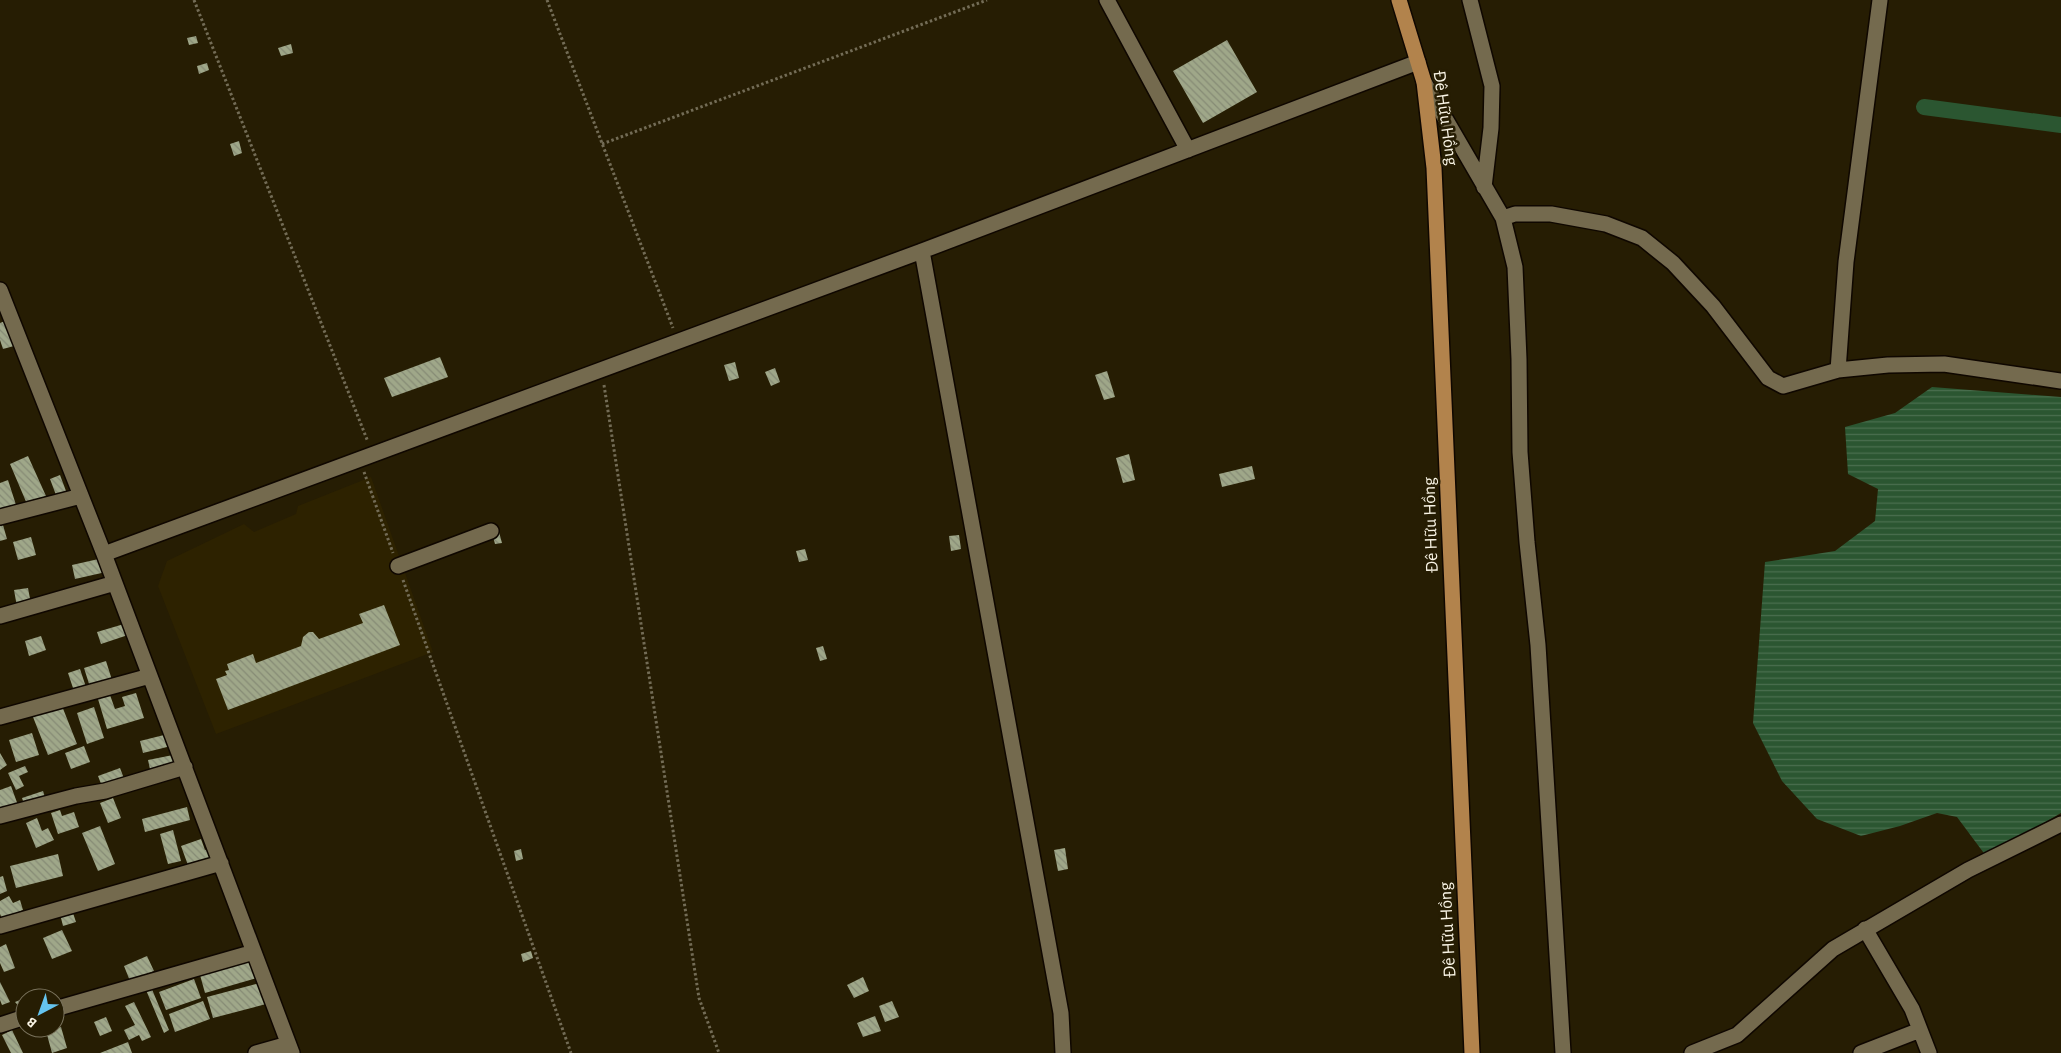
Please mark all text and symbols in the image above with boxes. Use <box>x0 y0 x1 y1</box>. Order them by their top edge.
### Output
street label: Đê Hữu Hồng <box>1429 69 1462 167</box>
street label: Đê Hữu Hồng <box>1419 477 1442 573</box>
street label: Đê Hữu Hồng <box>1435 881 1459 978</box>
north arrow <box>15 988 65 1038</box>
text: B <box>24 1014 40 1030</box>

